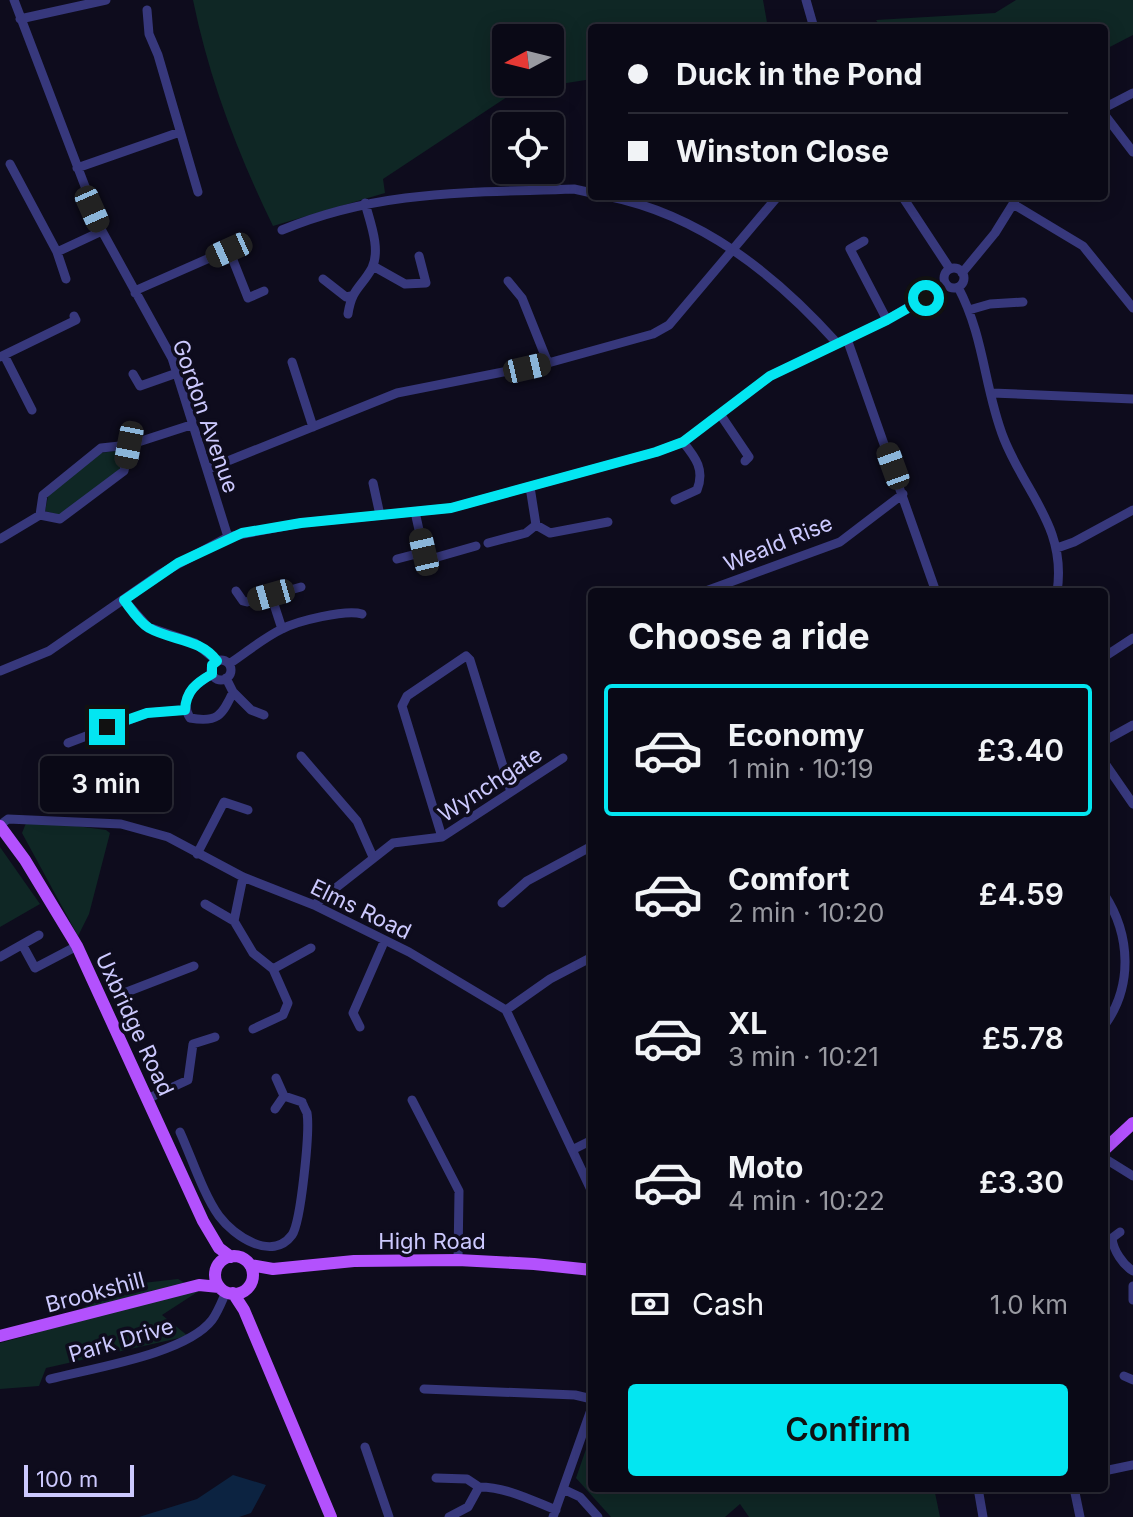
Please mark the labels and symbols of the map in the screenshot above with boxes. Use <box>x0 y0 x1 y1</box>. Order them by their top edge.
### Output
north arrow <box>492 24 564 96</box>
car <box>71 182 113 236</box>
car <box>202 229 256 271</box>
route start <box>908 280 944 316</box>
street label: Gordon Avenue <box>168 336 244 496</box>
car <box>501 351 553 385</box>
car <box>113 419 145 471</box>
car <box>874 439 912 493</box>
street label: Weald Rise <box>720 509 836 577</box>
car <box>407 526 441 578</box>
car <box>245 577 297 613</box>
route end <box>89 709 125 745</box>
street label: Wynchgate <box>433 741 547 827</box>
callout: 3 min <box>41 755 173 811</box>
street label: Elms Road <box>306 873 416 945</box>
street label: Uxbridge Road <box>90 948 180 1100</box>
street label: High Road <box>378 1228 486 1254</box>
street label: Brookshill <box>43 1266 147 1318</box>
street label: Park Drive <box>66 1313 176 1367</box>
scale bar <box>24 1461 134 1497</box>

